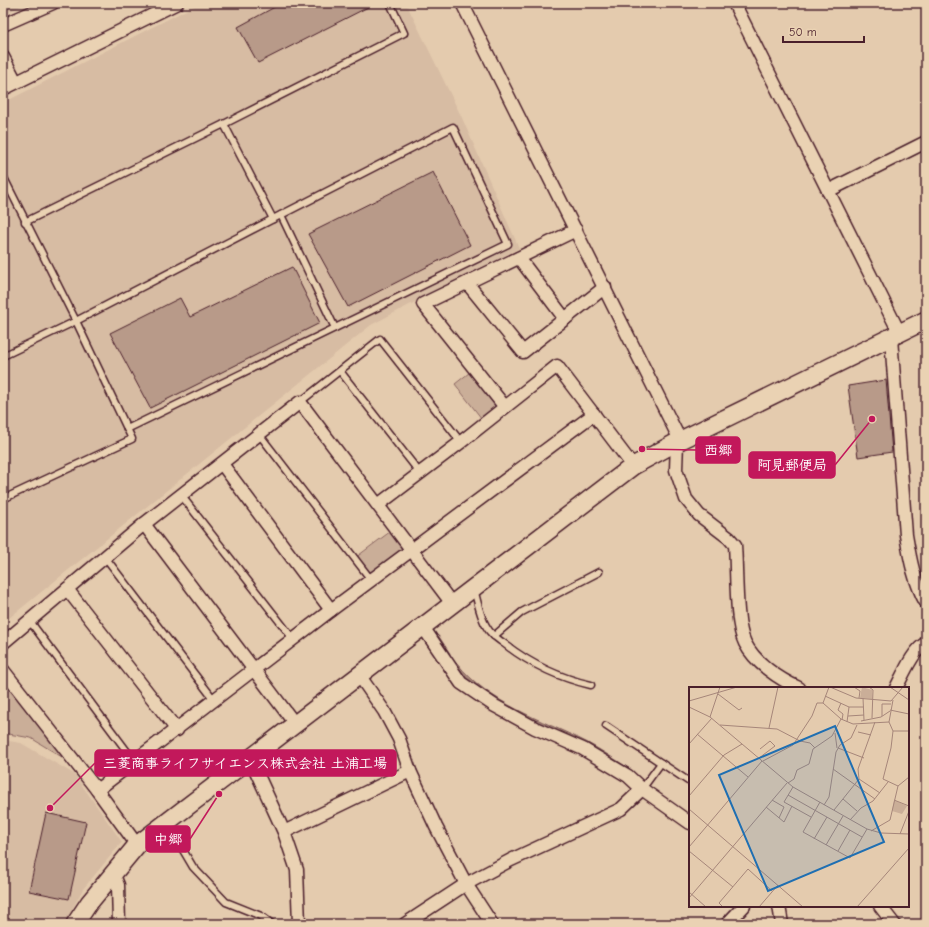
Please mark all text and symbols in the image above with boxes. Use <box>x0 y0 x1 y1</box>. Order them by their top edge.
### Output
scale bar <box>783 18 864 44</box>
text: 50 m <box>789 25 817 39</box>
callout: 西郷 <box>696 437 740 463</box>
text: 西郷 <box>704 442 732 459</box>
callout: 阿見郵便局 <box>749 452 835 478</box>
text: 阿見郵便局 <box>757 457 827 474</box>
inset map <box>689 687 909 907</box>
callout: 三菱商事ライフサイエンス株式会社 土浦工場 <box>95 750 396 776</box>
text: 三菱商事ライフサイエンス株式会社 土浦工場 <box>103 755 387 772</box>
callout: 中郷 <box>146 826 190 852</box>
text: 中郷 <box>154 831 182 848</box>

